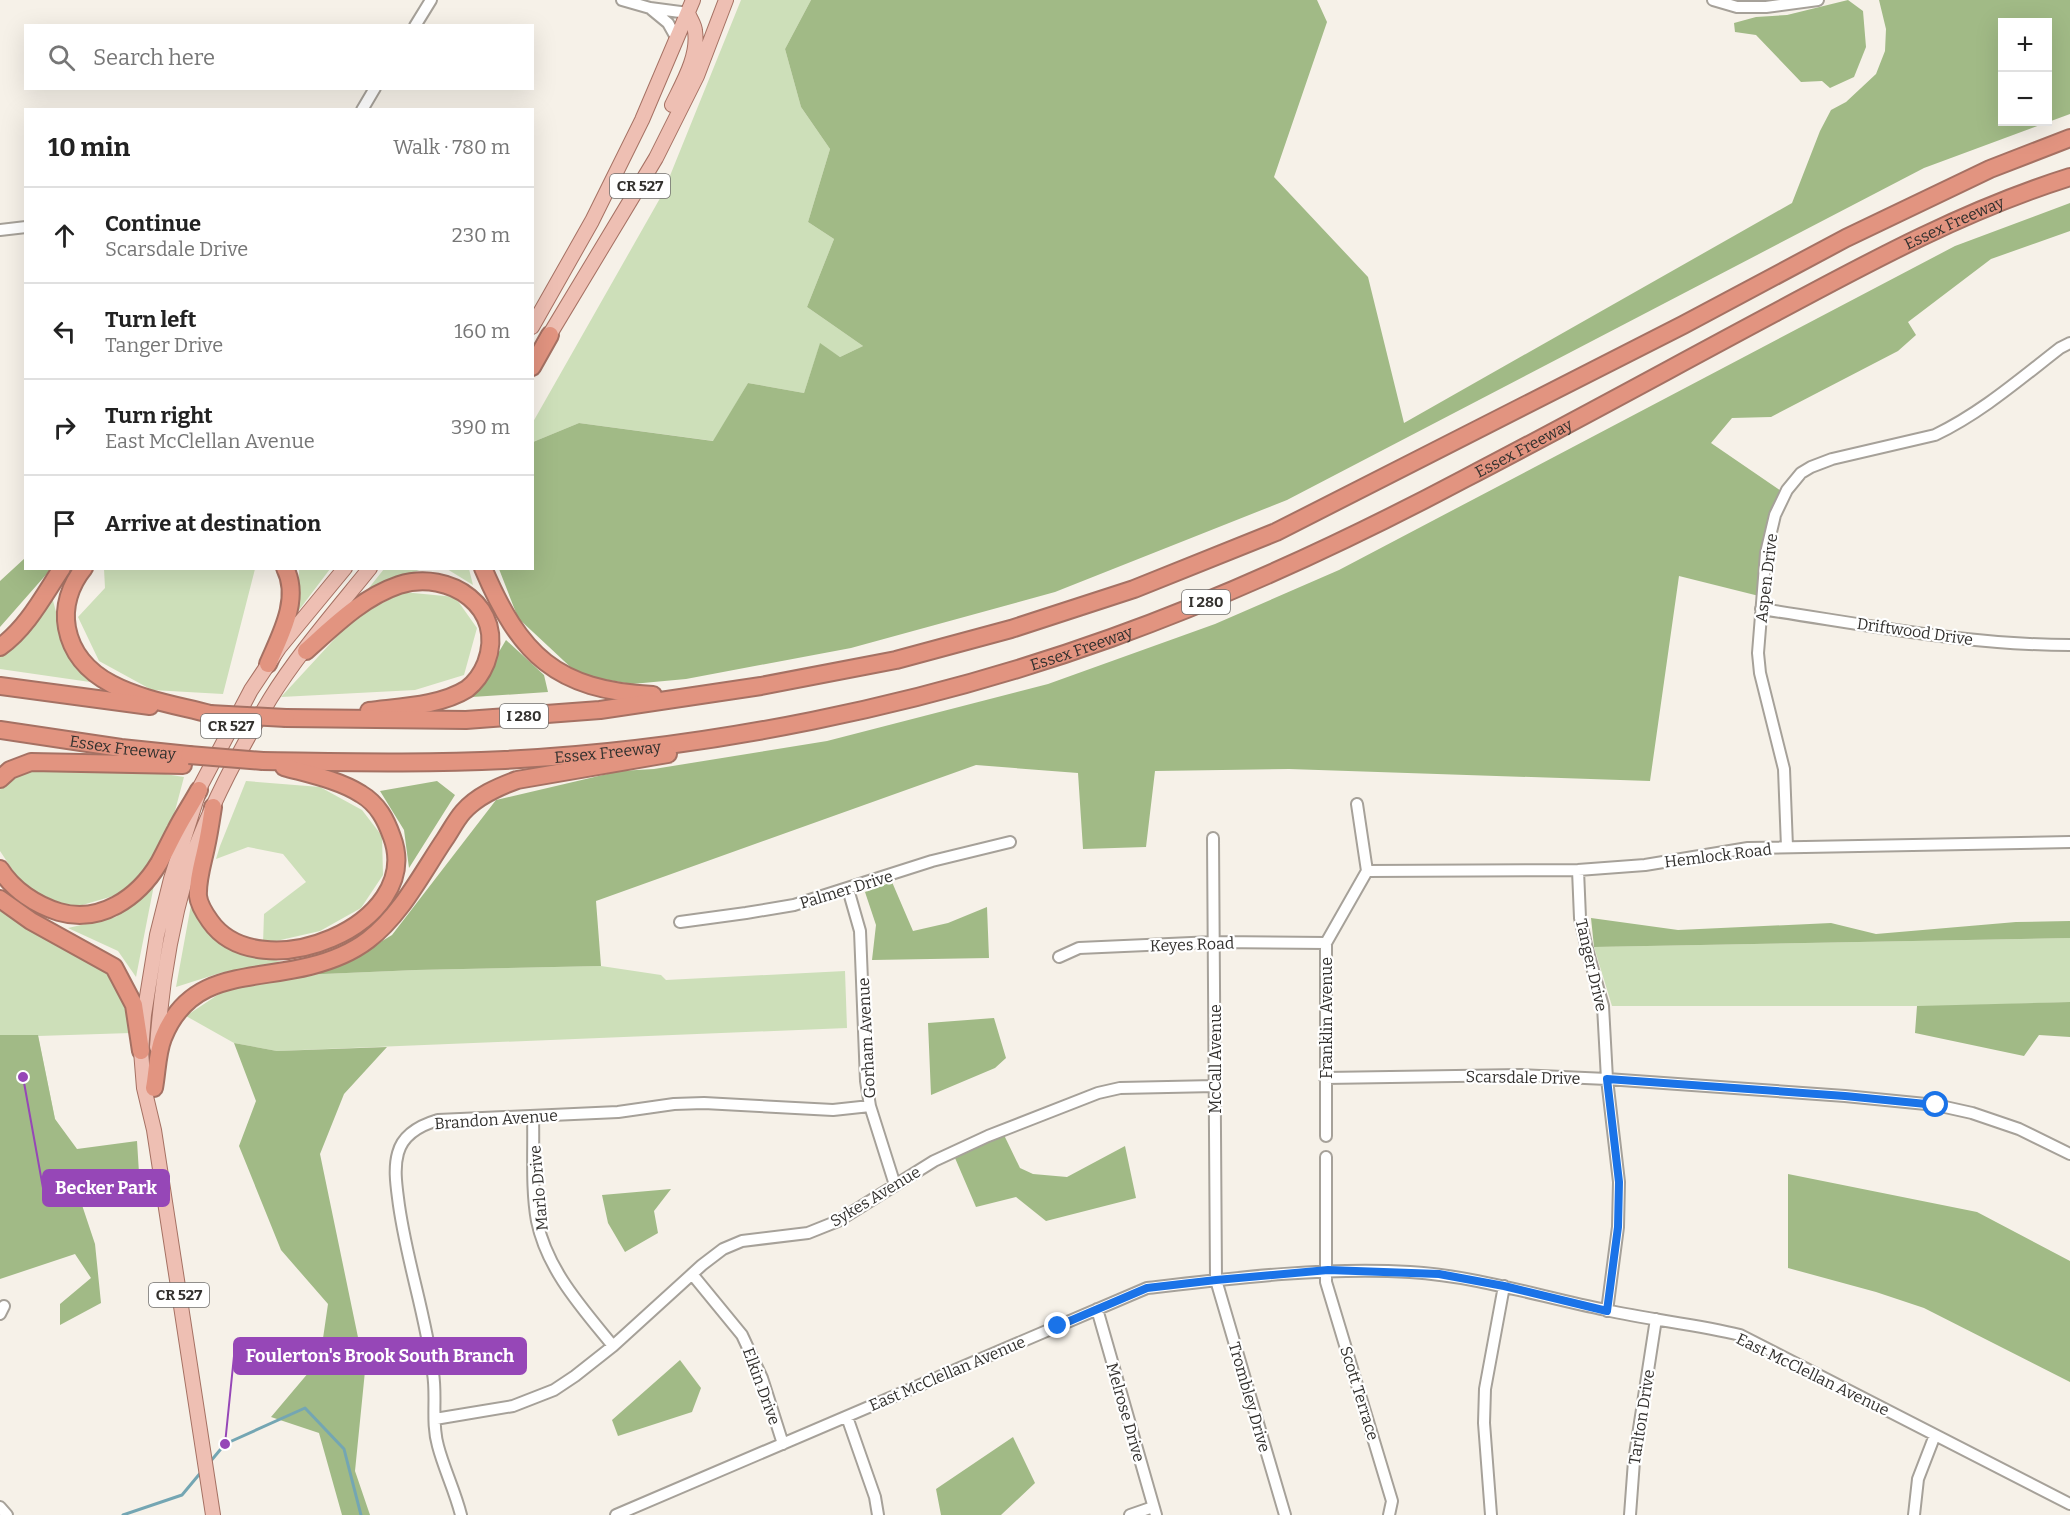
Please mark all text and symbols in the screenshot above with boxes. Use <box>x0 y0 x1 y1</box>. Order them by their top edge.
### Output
map controls <box>1998 18 2052 126</box>
button: + <box>1998 18 2052 72</box>
search box <box>24 24 534 90</box>
icon: search <box>45 41 78 74</box>
text: Search here <box>93 44 215 71</box>
button: − <box>1998 72 2052 126</box>
text: 10 min <box>48 132 130 163</box>
text: Walk · 780 m <box>393 135 510 159</box>
road number: CR 527 <box>610 174 670 198</box>
street label: Essex Freeway <box>1901 192 2007 254</box>
text: Continue <box>105 210 201 237</box>
icon: ahead <box>48 219 81 252</box>
text: 230 m <box>452 223 510 247</box>
text: Scarsdale Drive <box>105 237 248 261</box>
text: Turn left <box>105 306 197 333</box>
icon: left <box>48 315 81 348</box>
text: 160 m <box>454 319 510 343</box>
text: Tanger Drive <box>105 333 223 357</box>
text: Turn right <box>105 402 213 429</box>
icon: right <box>48 411 81 444</box>
street label: Essex Freeway <box>1472 414 1576 482</box>
text: 390 m <box>451 415 510 439</box>
text: East McClellan Avenue <box>105 429 315 453</box>
icon: arrive <box>48 507 81 540</box>
text: Arrive at destination <box>105 510 321 537</box>
street label: Aspen Drive <box>1752 532 1781 624</box>
road number: I 280 <box>1182 590 1230 614</box>
street label: Driftwood Drive <box>1856 614 1974 649</box>
street label: Essex Freeway <box>1028 622 1136 675</box>
road number: I 280 <box>500 704 548 728</box>
road number: CR 527 <box>201 714 261 738</box>
street label: Essex Freeway <box>68 731 177 764</box>
street label: Essex Freeway <box>554 737 663 767</box>
street label: Hemlock Road <box>1663 839 1773 872</box>
street label: Palmer Drive <box>797 866 895 913</box>
street label: Tanger Drive <box>1572 917 1611 1013</box>
street label: Keyes Road <box>1150 934 1235 955</box>
street label: Franklin Avenue <box>1317 957 1336 1079</box>
street label: Gorham Avenue <box>854 977 879 1099</box>
street label: McCall Avenue <box>1206 1004 1225 1114</box>
street label: Scarsdale Drive <box>1466 1067 1580 1088</box>
route start <box>1922 1091 1948 1117</box>
street label: Brandon Avenue <box>434 1106 558 1133</box>
street label: Marlo Drive <box>525 1144 552 1232</box>
street label: Sykes Avenue <box>827 1162 924 1231</box>
callout: Becker Park <box>43 1170 169 1206</box>
text: Becker Park <box>55 1177 157 1199</box>
road number: CR 527 <box>149 1283 209 1307</box>
route end <box>1044 1312 1070 1338</box>
street label: East McClellan Avenue <box>1733 1329 1892 1420</box>
street label: East McClellan Avenue <box>866 1332 1028 1415</box>
callout: Foulerton's Brook South Branch <box>234 1338 526 1374</box>
street label: Trombley Drive <box>1225 1340 1274 1454</box>
street label: Scott Terrace <box>1336 1344 1383 1443</box>
text: Foulerton's Brook South Branch <box>246 1345 515 1367</box>
street label: Elkin Drive <box>739 1345 784 1427</box>
street label: Melrose Drive <box>1102 1360 1149 1464</box>
street label: Tarlton Drive <box>1625 1368 1658 1466</box>

